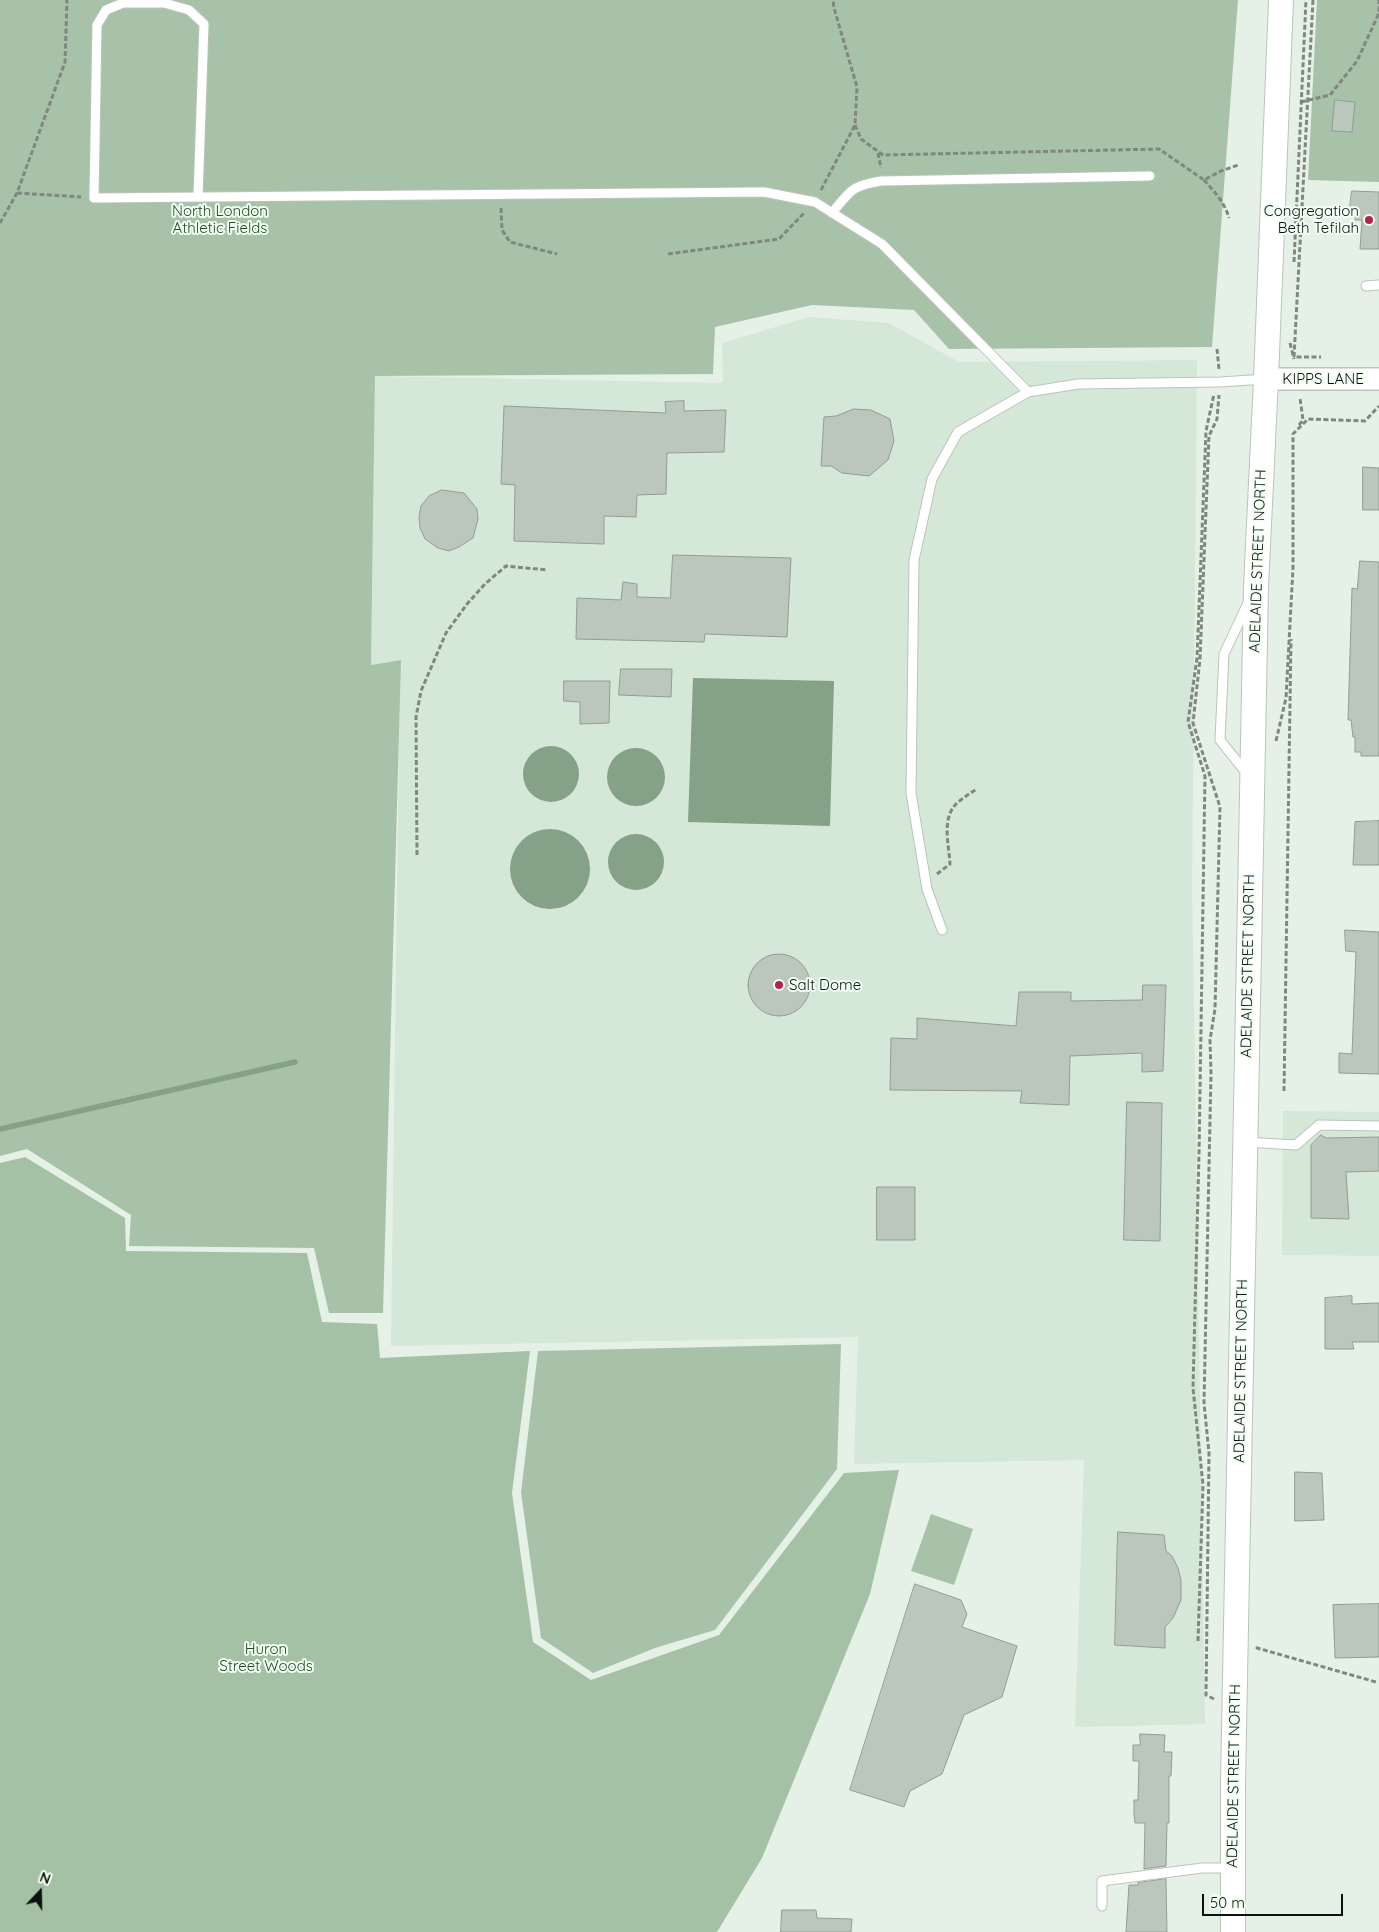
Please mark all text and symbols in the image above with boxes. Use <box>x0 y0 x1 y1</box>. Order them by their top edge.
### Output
park label: North London Athletic Fields <box>172 202 268 237</box>
place label: Congregation Beth Tefilah <box>1264 202 1359 237</box>
marker: Congregation Beth Tefilah <box>1363 214 1375 226</box>
street label: KIPPS LANE <box>1282 370 1364 388</box>
street label: ADELAIDE STREET NORTH <box>1246 469 1270 653</box>
street label: ADELAIDE STREET NORTH <box>1237 874 1259 1058</box>
place label: Salt Dome <box>789 976 861 994</box>
marker: Salt Dome <box>773 979 785 991</box>
street label: ADELAIDE STREET NORTH <box>1230 1279 1252 1463</box>
park label: Huron Street Woods <box>219 1640 313 1675</box>
street label: ADELAIDE STREET NORTH <box>1223 1684 1245 1868</box>
north arrow <box>15 1867 65 1917</box>
text: N <box>37 1868 53 1888</box>
scale bar <box>1204 1884 1345 1916</box>
text: 50 m <box>1210 1893 1245 1912</box>

